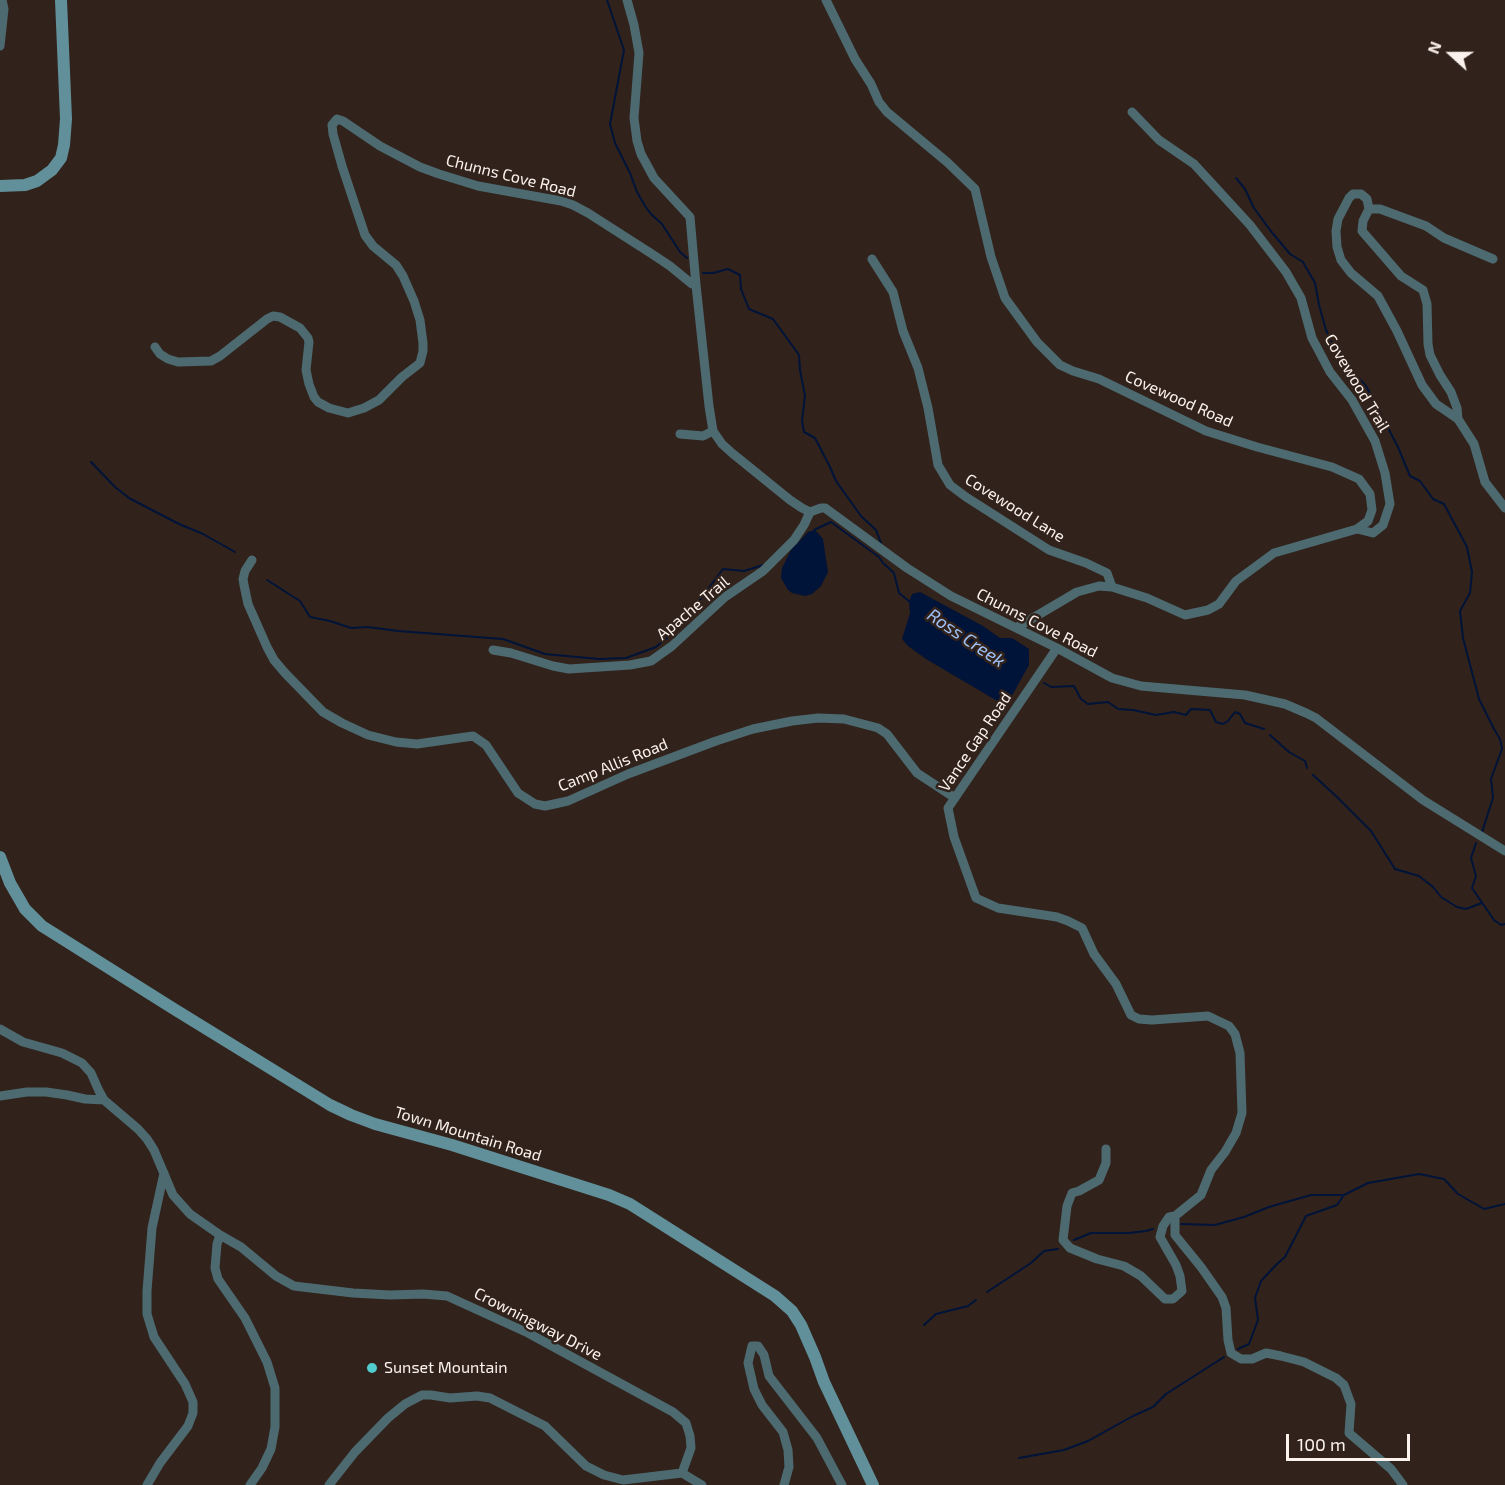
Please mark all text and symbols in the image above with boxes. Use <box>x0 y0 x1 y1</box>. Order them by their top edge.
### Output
north arrow <box>1421 24 1481 84</box>
text: N <box>1423 39 1445 56</box>
street label: Chunns Cove Road <box>444 151 578 201</box>
street label: Covewood Trail <box>1320 331 1394 435</box>
street label: Covewood Road <box>1122 367 1236 431</box>
street label: Covewood Lane <box>962 470 1068 546</box>
street label: Apache Trail <box>653 572 733 644</box>
street label: Chunns Cove Road <box>973 584 1101 662</box>
water label: Ross Creek <box>923 604 1009 672</box>
street label: Vance Gap Road <box>935 689 1015 795</box>
street label: Camp Allis Road <box>555 734 671 796</box>
street label: Town Mountain Road <box>392 1102 544 1166</box>
street label: Crowningway Drive <box>471 1283 605 1365</box>
place label: Sunset Mountain <box>384 1358 507 1378</box>
marker: Sunset Mountain <box>365 1361 379 1375</box>
scale bar <box>1289 1422 1414 1460</box>
text: 100 m <box>1297 1433 1346 1455</box>

